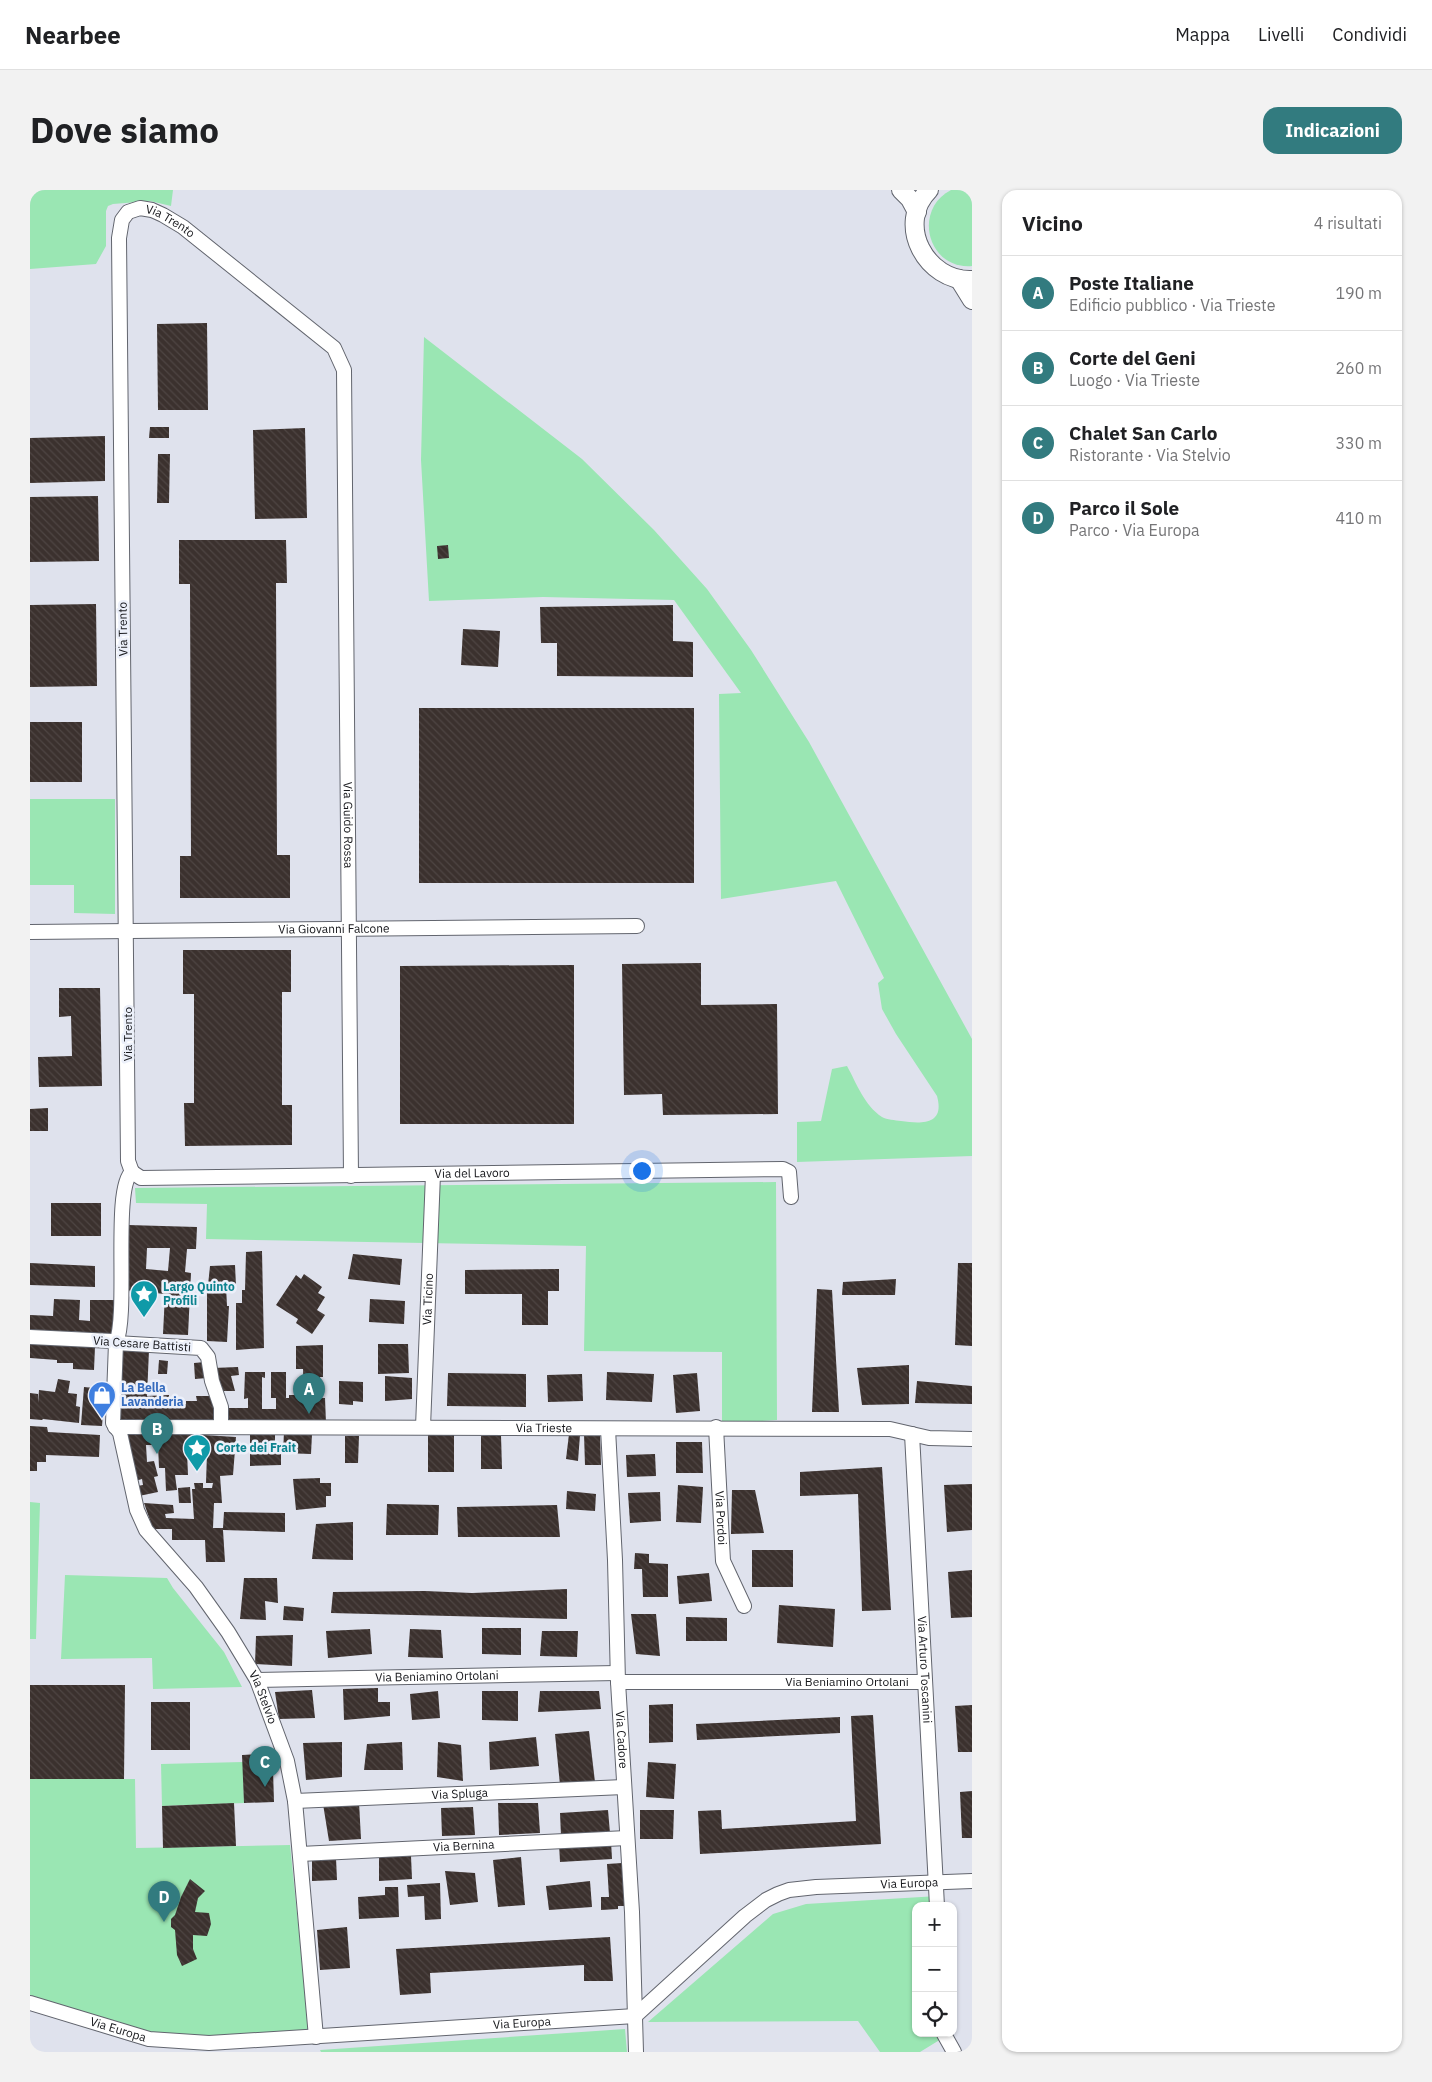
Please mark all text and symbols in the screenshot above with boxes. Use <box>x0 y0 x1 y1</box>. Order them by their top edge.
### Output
text: Nearbee <box>25 19 121 51</box>
text: Mappa <box>1175 23 1230 46</box>
text: Livelli <box>1258 23 1304 46</box>
text: Condividi <box>1332 23 1407 46</box>
text: Dove siamo <box>30 107 219 153</box>
button: Indicazioni <box>1263 107 1402 154</box>
street label: Via Trento <box>145 201 198 241</box>
text: Vicino <box>1022 209 1083 237</box>
text: 4 risultati <box>1314 213 1382 233</box>
text: Poste Italiane <box>1069 271 1194 295</box>
text: A <box>1033 283 1043 303</box>
text: 190 m <box>1335 283 1382 303</box>
text: Edificio pubblico · Via Trieste <box>1069 295 1275 315</box>
text: Corte del Geni <box>1069 346 1196 370</box>
text: B <box>1033 358 1043 378</box>
text: 260 m <box>1335 358 1382 378</box>
text: Luogo · Via Trieste <box>1069 370 1200 390</box>
text: Chalet San Carlo <box>1069 421 1218 445</box>
text: C <box>1033 433 1043 453</box>
text: 330 m <box>1335 433 1382 453</box>
text: Ristorante · Via Stelvio <box>1069 445 1231 465</box>
text: Parco il Sole <box>1069 496 1179 520</box>
text: D <box>1032 508 1044 528</box>
text: 410 m <box>1335 508 1382 528</box>
text: Parco · Via Europa <box>1069 520 1200 540</box>
street label: Via Trento <box>115 601 130 656</box>
street label: Via Guido Rossa <box>341 782 356 869</box>
street label: Via Giovanni Falcone <box>278 920 390 937</box>
street label: Via Trento <box>120 1006 135 1061</box>
your location <box>629 1158 655 1184</box>
street label: Via del Lavoro <box>434 1165 510 1181</box>
street label: Via Ticino <box>419 1272 436 1325</box>
place icon: Largo Quinto Profili <box>129 1279 159 1318</box>
place label: Largo Quinto Profili <box>163 1279 235 1308</box>
street label: Via Cesare Battisti <box>93 1333 192 1354</box>
pin: A <box>293 1373 325 1414</box>
shop icon: La Bella Lavanderia <box>87 1380 117 1419</box>
place label: La Bella Lavanderia <box>121 1380 184 1409</box>
pin: B <box>141 1413 173 1454</box>
street label: Via Trieste <box>516 1420 573 1435</box>
place icon: Corte dei Frait <box>182 1433 212 1472</box>
place label: Corte dei Frait <box>216 1440 297 1455</box>
street label: Via Pordoi <box>712 1490 730 1545</box>
street label: Via Arturo Toscanini <box>915 1616 935 1724</box>
street label: Via Beniamino Ortolani <box>375 1667 499 1685</box>
street label: Via Stelvio <box>246 1668 281 1726</box>
street label: Via Beniamino Ortolani <box>785 1674 909 1689</box>
street label: Via Cadore <box>613 1710 631 1770</box>
pin: C <box>249 1746 281 1787</box>
street label: Via Spluga <box>431 1785 489 1802</box>
street label: Via Bernina <box>433 1836 495 1854</box>
street label: Via Europa <box>880 1874 939 1892</box>
pin: D <box>148 1881 180 1922</box>
map controls <box>912 1902 957 2037</box>
button: + <box>912 1902 957 1947</box>
button: − <box>912 1947 957 1992</box>
button: locate <box>912 1992 957 2037</box>
street label: Via Europa <box>493 2013 552 2032</box>
street label: Via Europa <box>88 2014 149 2045</box>

